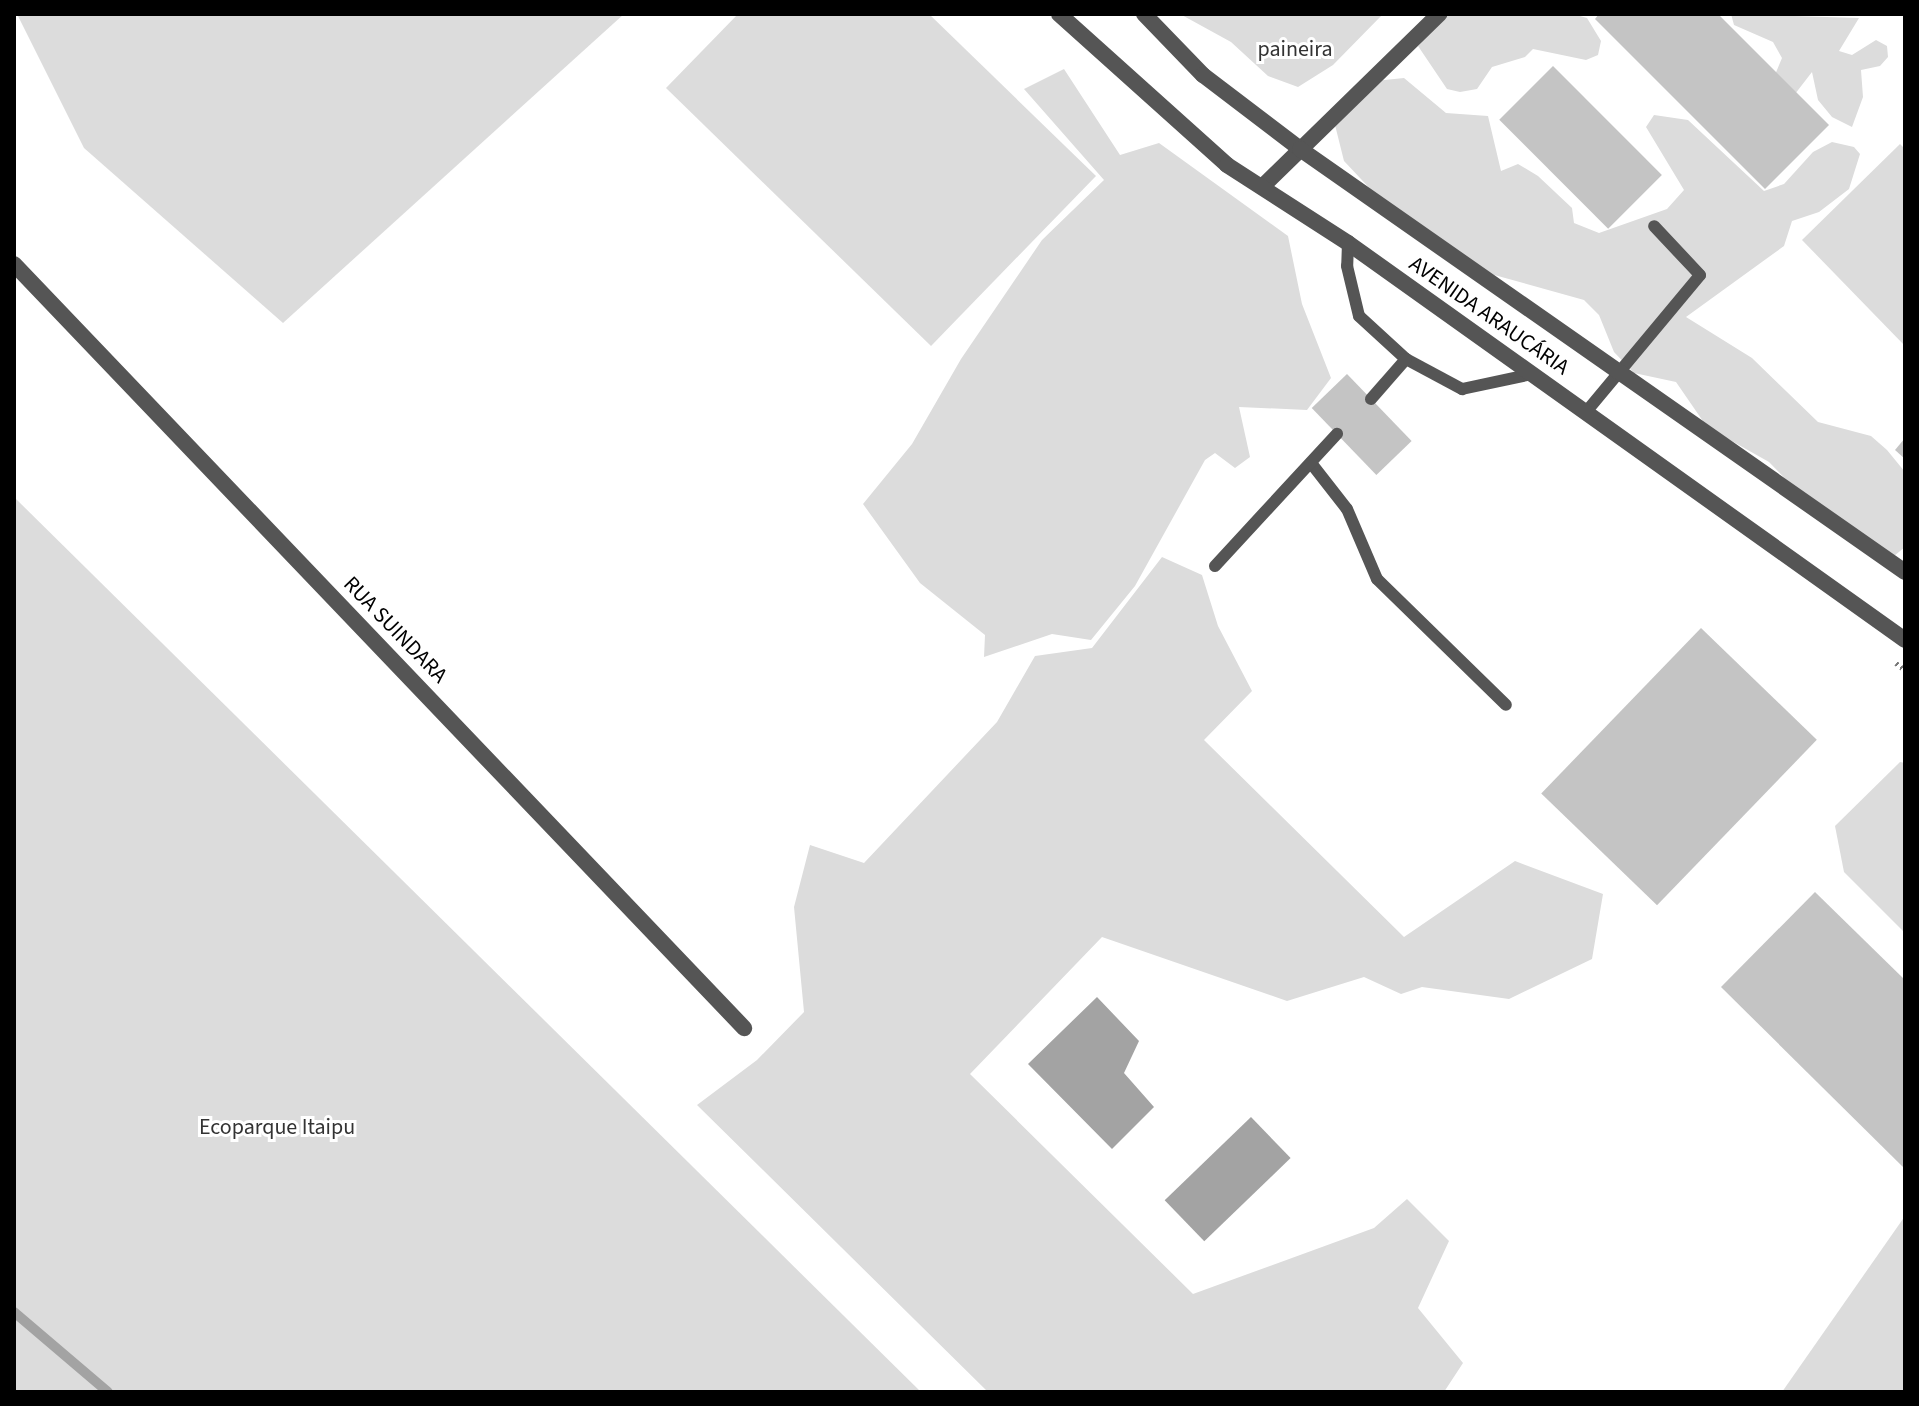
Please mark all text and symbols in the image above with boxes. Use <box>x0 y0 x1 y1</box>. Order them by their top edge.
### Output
park label: paineira <box>1258 37 1332 63</box>
street label: AVENIDA ARAUCÁRIA <box>1404 251 1574 381</box>
street label: RUA SUINDARA <box>337 571 453 689</box>
park label: Ecoparque Itaipu <box>199 1115 355 1141</box>

